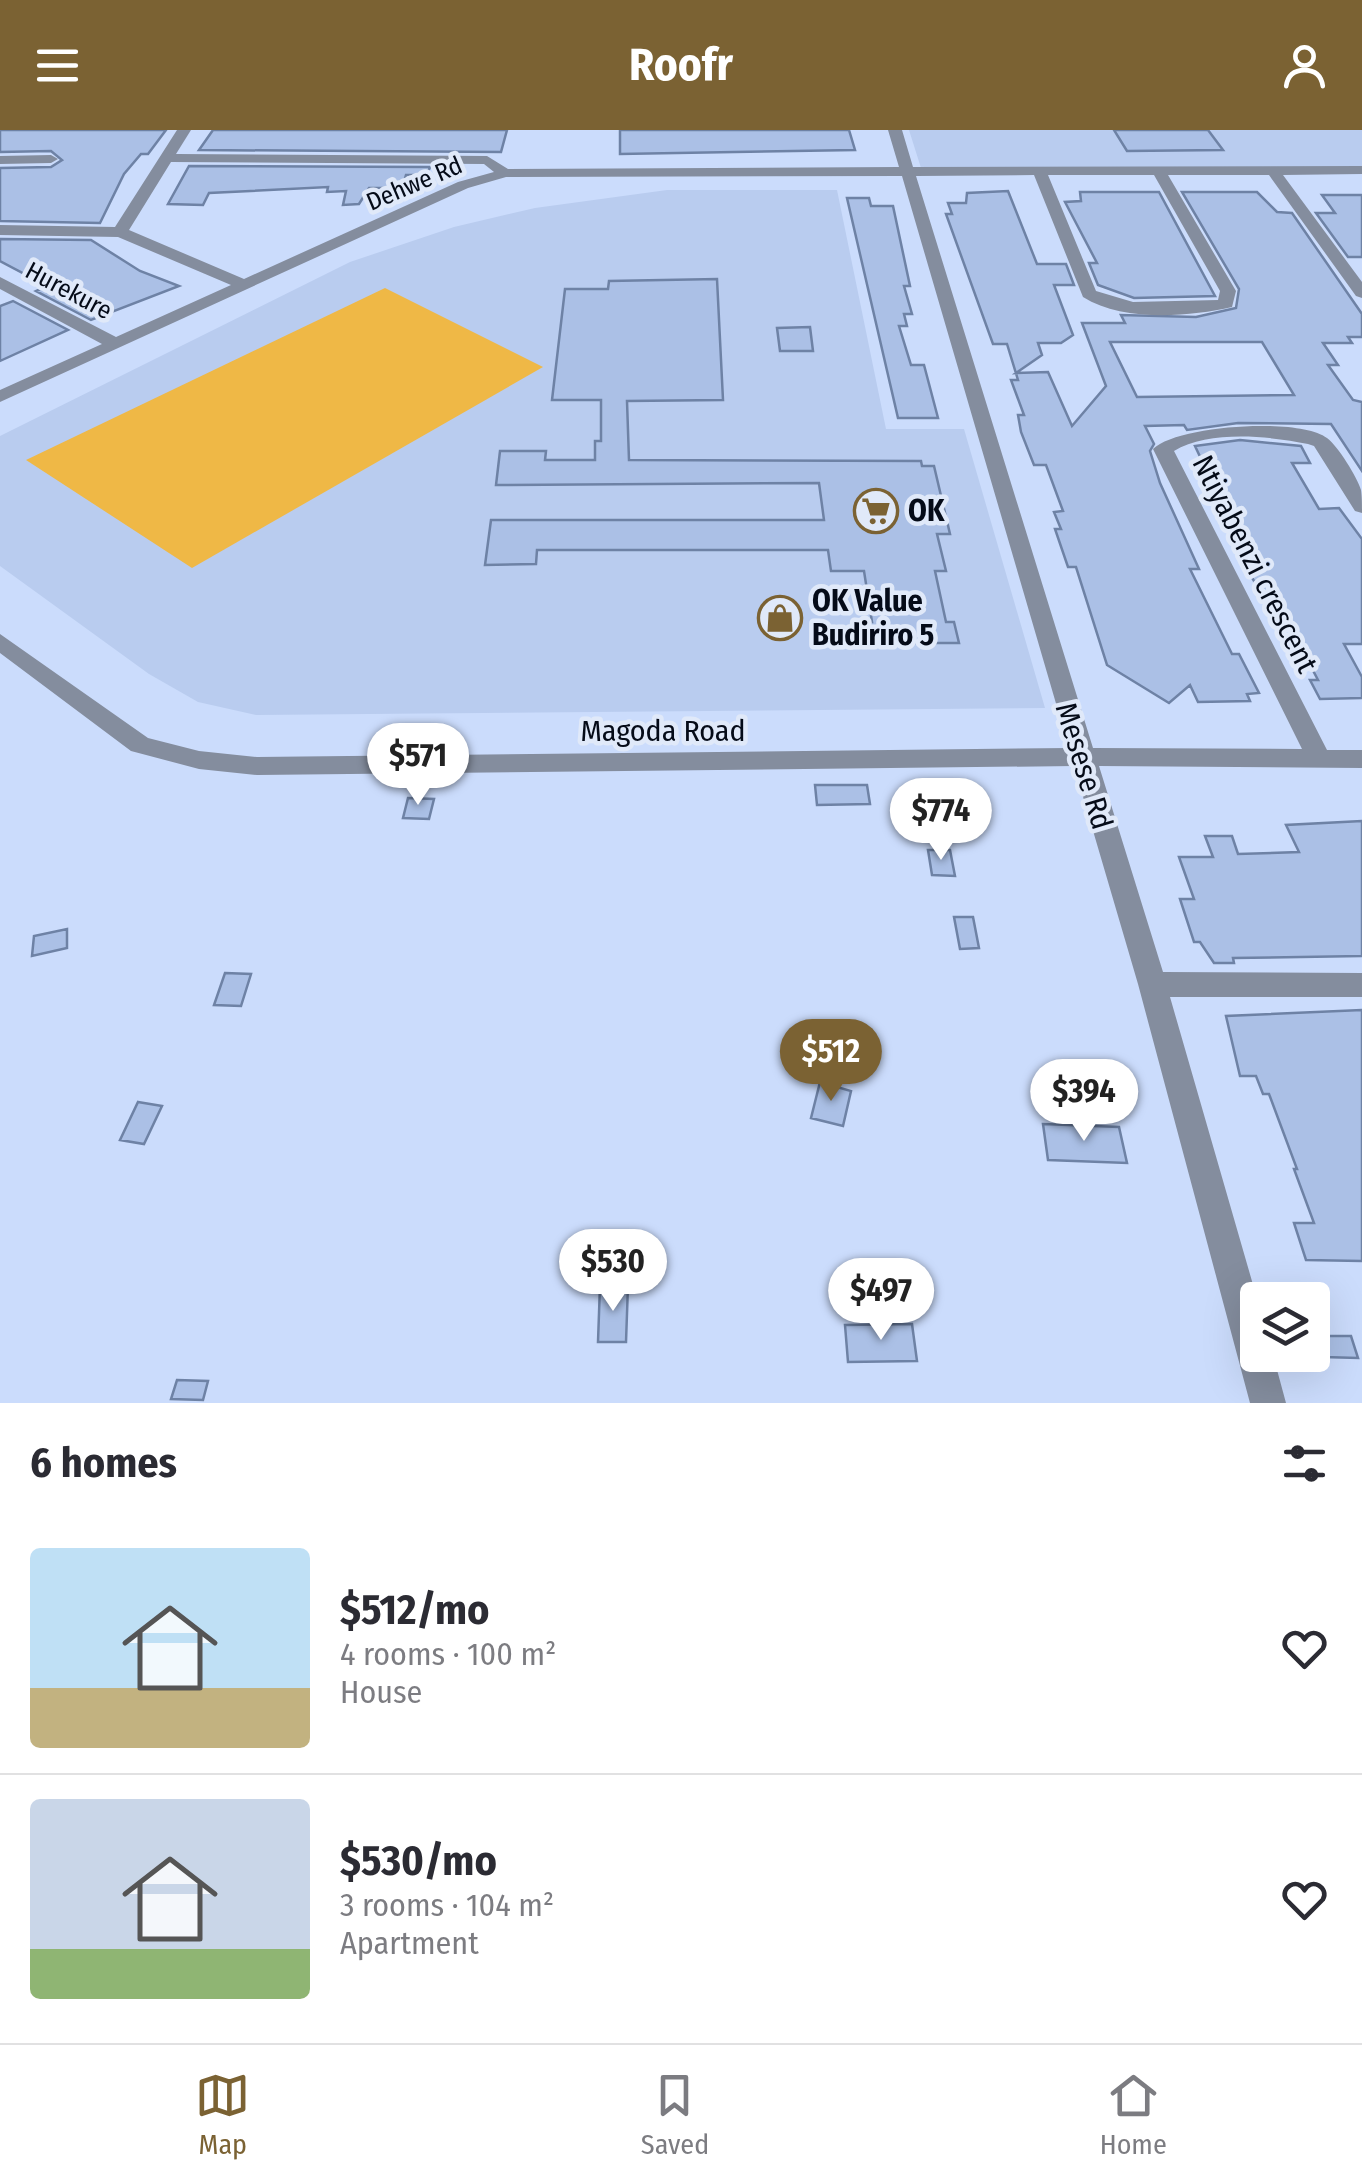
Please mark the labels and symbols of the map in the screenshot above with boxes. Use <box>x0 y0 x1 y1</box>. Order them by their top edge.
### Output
street label: Dehwe Rd <box>362 150 467 218</box>
street label: Hurekure <box>20 256 117 326</box>
street label: Ntiyabenzi crescent <box>1185 449 1325 679</box>
supermarket icon: OK <box>853 488 899 534</box>
place label: OK <box>908 493 945 529</box>
place label: OK Value Budiriro 5 <box>812 583 934 653</box>
shop icon: OK Value Budiriro 5 <box>757 595 803 641</box>
street label: Mesese Rd <box>1048 698 1120 834</box>
street label: Magoda Road <box>580 713 746 749</box>
pin: $571 <box>359 723 477 808</box>
pin: $774 <box>882 778 1000 863</box>
pin: $512 <box>772 1019 890 1104</box>
pin: $394 <box>1025 1059 1143 1144</box>
pin: $530 <box>554 1229 672 1314</box>
pin: $497 <box>822 1258 940 1343</box>

